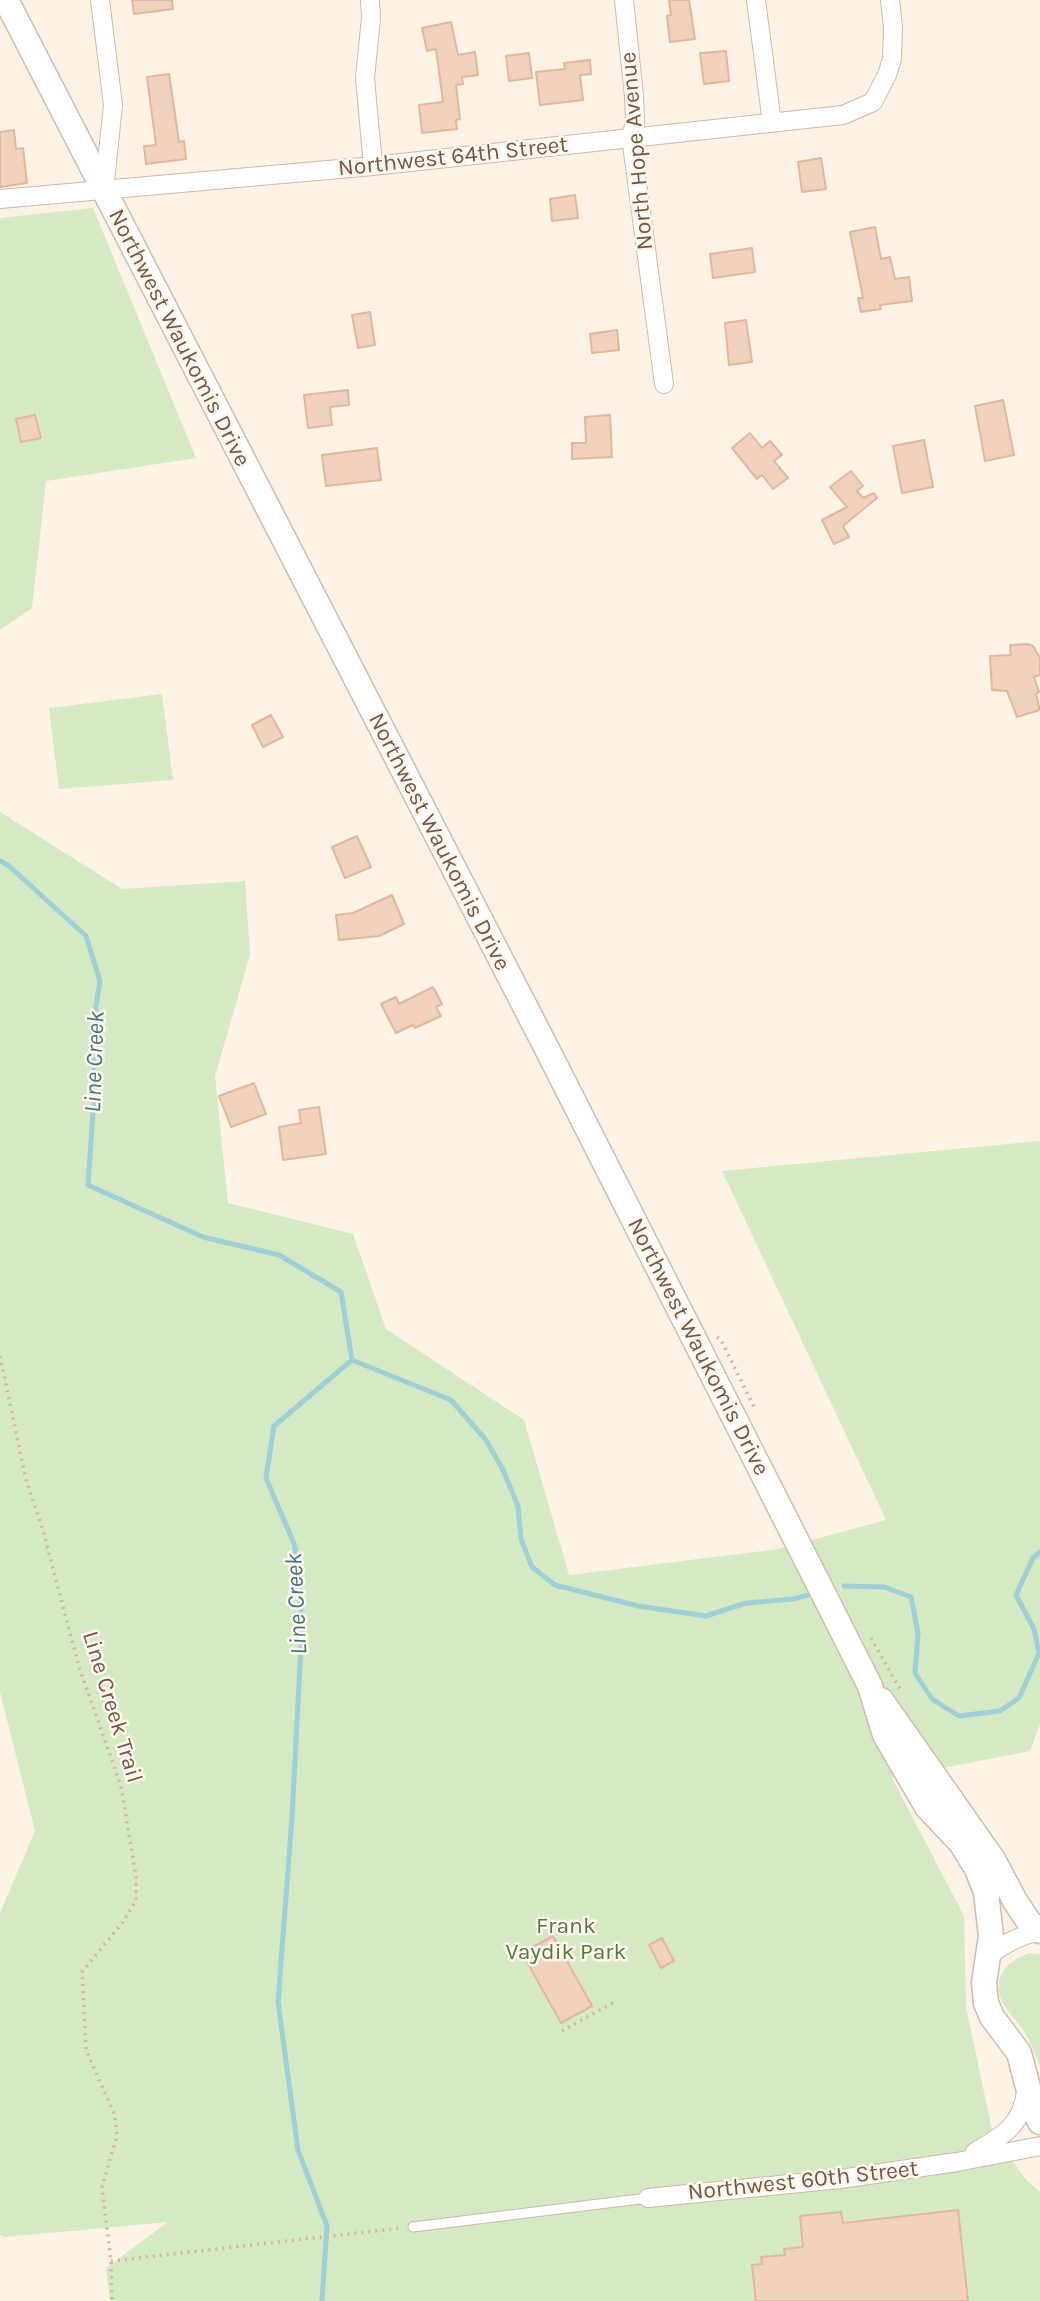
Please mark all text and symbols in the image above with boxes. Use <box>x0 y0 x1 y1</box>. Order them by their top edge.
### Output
street label: North Hope Avenue <box>615 51 659 251</box>
street label: Northwest 64th Street <box>337 131 569 183</box>
street label: Northwest Waukomis Drive <box>102 205 256 471</box>
street label: Northwest Waukomis Drive <box>362 709 516 975</box>
water label: Line Creek <box>79 1011 111 1113</box>
street label: Northwest Waukomis Drive <box>621 1214 775 1480</box>
water label: Line Creek <box>280 1552 314 1656</box>
street label: Line Creek Trail <box>76 1628 148 1786</box>
park label: Frank Vaydik Park <box>505 1912 627 1966</box>
street label: Northwest 60th Street <box>686 2155 920 2207</box>

